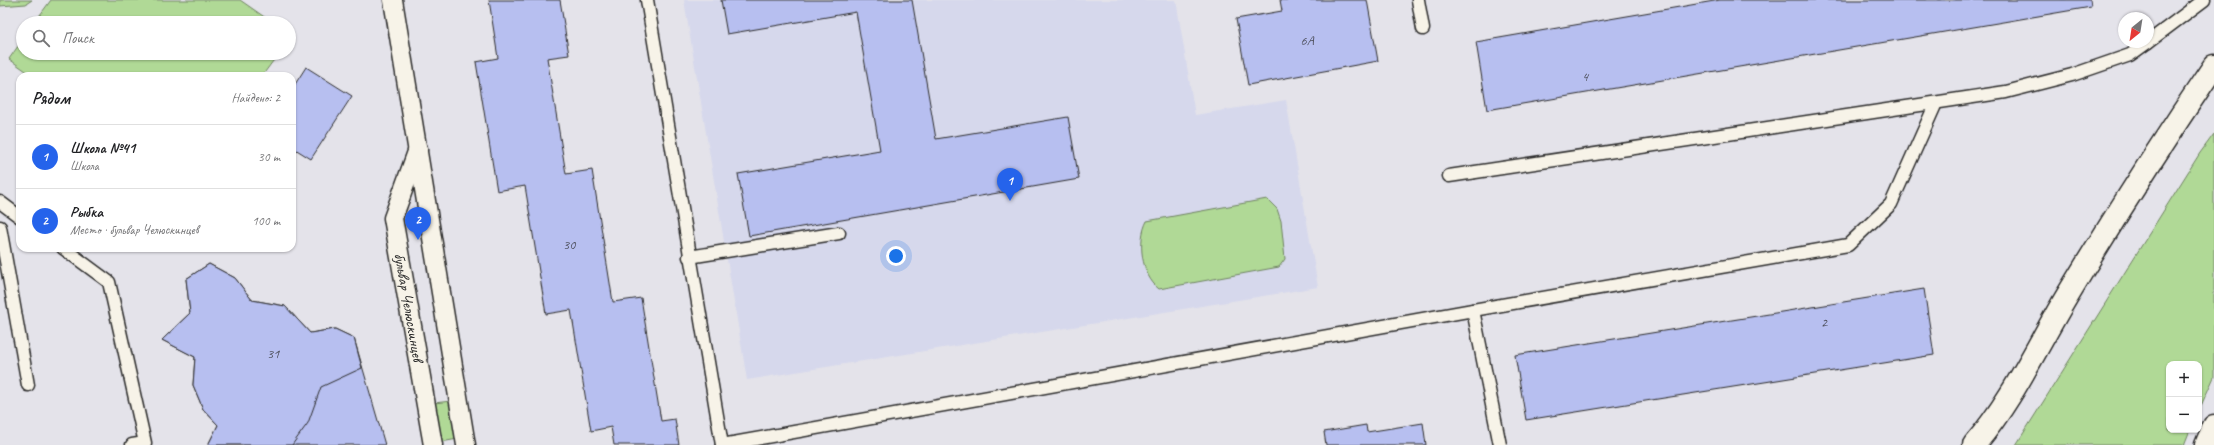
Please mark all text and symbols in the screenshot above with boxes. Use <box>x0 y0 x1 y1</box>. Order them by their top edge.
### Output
north arrow <box>2118 12 2154 48</box>
search box <box>16 16 296 60</box>
icon: search <box>30 27 52 49</box>
text: Поиск <box>62 29 94 48</box>
house number: 6А <box>1300 32 1315 49</box>
house number: 4 <box>1582 68 1590 85</box>
text: Рядом <box>32 88 70 109</box>
text: Найдено: 2 <box>232 90 280 106</box>
text: Школа №41 <box>70 139 135 158</box>
text: 1 <box>42 149 48 165</box>
text: 30 m <box>258 149 280 165</box>
text: Школа <box>70 158 99 174</box>
pin: 1 <box>997 168 1023 201</box>
text: Рыбка <box>70 203 103 222</box>
pin: 2 <box>405 207 431 240</box>
text: 2 <box>42 213 48 229</box>
text: 100 m <box>252 213 280 229</box>
text: Место · бульвар Челюскинцев <box>70 222 199 238</box>
house number: 30 <box>563 236 577 253</box>
your location <box>886 246 906 266</box>
street label: бульвар Челюскинцев <box>389 251 429 366</box>
house number: 2 <box>1821 314 1829 331</box>
house number: 31 <box>267 345 280 362</box>
map controls <box>2166 361 2202 433</box>
button: + <box>2166 361 2202 397</box>
button: − <box>2166 397 2202 433</box>

